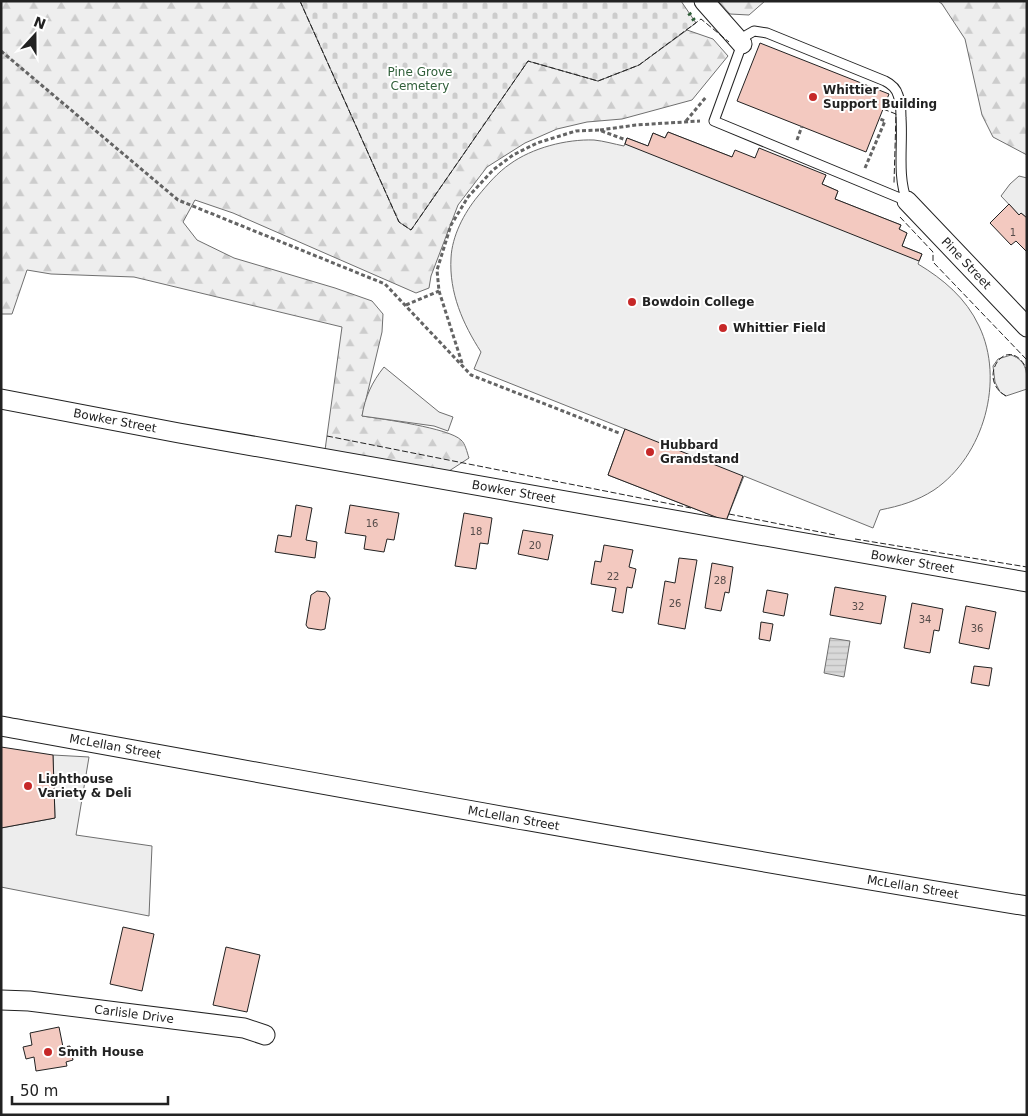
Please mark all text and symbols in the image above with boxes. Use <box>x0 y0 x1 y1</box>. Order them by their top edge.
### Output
north arrow <box>10 10 60 60</box>
text: N <box>31 13 48 32</box>
park label: Pine Grove Cemetery <box>388 65 452 93</box>
place label: Whittier Support Building <box>823 83 937 111</box>
marker: Whittier Support Building <box>807 91 819 103</box>
house number: 1 <box>1010 227 1016 238</box>
street label: Pine Street <box>939 235 994 292</box>
place label: Bowdoin College <box>642 295 754 309</box>
marker: Bowdoin College <box>626 296 638 308</box>
place label: Whittier Field <box>733 321 826 335</box>
marker: Whittier Field <box>717 322 729 334</box>
street label: Bowker Street <box>72 406 158 436</box>
place label: Hubbard Grandstand <box>660 438 739 466</box>
marker: Hubbard Grandstand <box>644 446 656 458</box>
street label: Bowker Street <box>471 478 557 506</box>
house number: 16 <box>366 518 378 529</box>
house number: 18 <box>470 526 482 537</box>
house number: 20 <box>529 540 541 551</box>
street label: Bowker Street <box>870 548 956 576</box>
house number: 22 <box>607 571 619 582</box>
house number: 28 <box>714 575 726 586</box>
house number: 26 <box>669 598 681 609</box>
house number: 32 <box>852 601 864 612</box>
house number: 34 <box>919 614 931 625</box>
house number: 36 <box>971 623 983 634</box>
street label: McLellan Street <box>68 732 162 762</box>
place label: Lighthouse Variety & Deli <box>38 772 132 800</box>
marker: Lighthouse Variety & Deli <box>22 780 34 792</box>
street label: McLellan Street <box>467 803 561 833</box>
street label: McLellan Street <box>866 873 960 902</box>
street label: Carlisle Drive <box>93 1002 175 1026</box>
place label: Smith House <box>58 1045 144 1059</box>
marker: Smith House <box>42 1046 54 1058</box>
scale bar <box>12 1074 169 1106</box>
text: 50 m <box>20 1082 58 1100</box>

